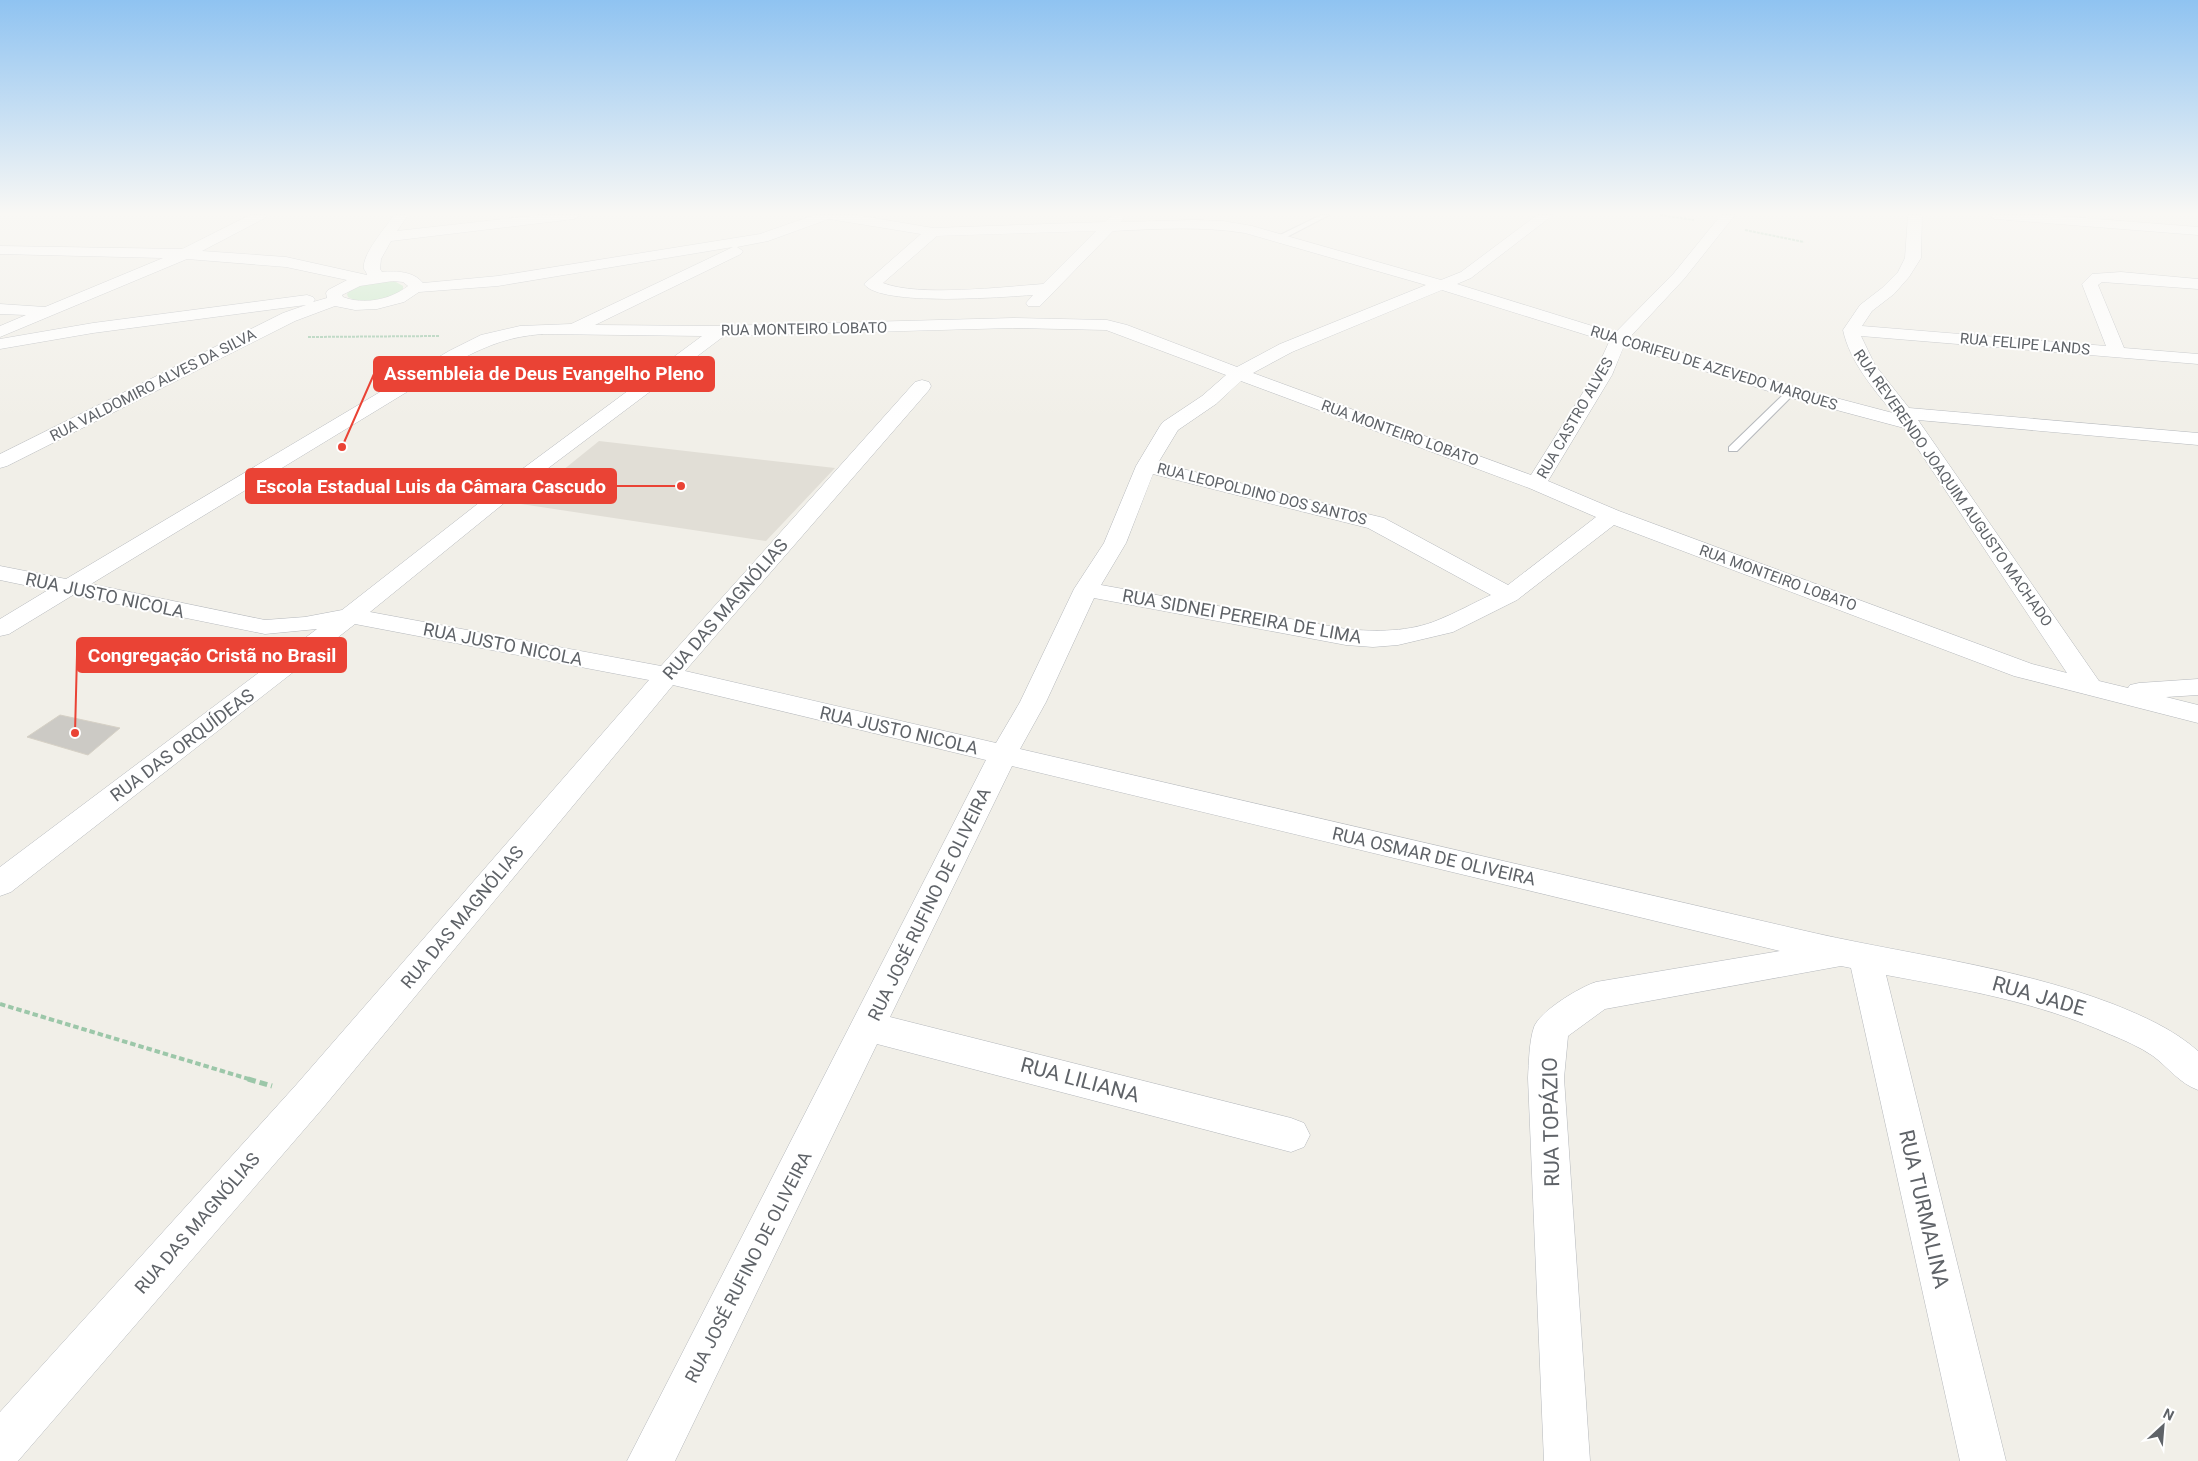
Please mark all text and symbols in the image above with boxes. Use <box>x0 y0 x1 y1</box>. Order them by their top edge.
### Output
street label: RUA MONTEIRO LOBATO <box>721 319 887 339</box>
street label: RUA CORIFEU DE AZEVEDO MARQUES <box>1588 322 1840 414</box>
street label: RUA VALDOMIRO ALVES DA SILVA <box>47 325 259 445</box>
street label: RUA FELIPE LANDS <box>1959 329 2091 359</box>
street label: RUA REVERENDO JOAQUIM AUGUSTO MACHADO <box>1850 346 2056 630</box>
street label: RUA CASTRO ALVES <box>1533 354 1617 482</box>
callout: Assembleia de Deus Evangelho Pleno <box>374 357 714 391</box>
text: Assembleia de Deus Evangelho Pleno <box>384 362 704 385</box>
street label: RUA MONTEIRO LOBATO <box>1319 396 1481 470</box>
street label: RUA LEOPOLDINO DOS SANTOS <box>1155 459 1369 529</box>
callout: Escola Estadual Luis da Câmara Cascudo <box>246 469 616 503</box>
text: Escola Estadual Luis da Câmara Cascudo <box>256 475 606 498</box>
street label: RUA DAS MAGNÓLIAS <box>658 534 792 684</box>
street label: RUA MONTEIRO LOBATO <box>1697 541 1859 615</box>
street label: RUA JUSTO NICOLA <box>24 568 187 622</box>
street label: RUA SIDNEI PEREIRA DE LIMA <box>1121 585 1363 647</box>
street label: RUA JUSTO NICOLA <box>422 618 585 670</box>
callout: Congregação Cristã no Brasil <box>77 638 346 672</box>
text: Congregação Cristã no Brasil <box>88 644 336 667</box>
street label: RUA DAS ORQUÍDEAS <box>106 684 258 806</box>
street label: RUA JUSTO NICOLA <box>818 702 980 758</box>
street label: RUA JOSÉ RUFINO DE OLIVEIRA <box>863 784 995 1024</box>
street label: RUA OSMAR DE OLIVEIRA <box>1330 822 1538 890</box>
street label: RUA DAS MAGNÓLIAS <box>396 841 528 992</box>
street label: RUA JADE <box>1990 971 2089 1021</box>
street label: RUA LILIANA <box>1018 1053 1142 1107</box>
street label: RUA TOPÁZIO <box>1538 1057 1564 1187</box>
street label: RUA TURMALINA <box>1894 1127 1954 1291</box>
street label: RUA DAS MAGNÓLIAS <box>130 1148 264 1298</box>
street label: RUA JOSÉ RUFINO DE OLIVEIRA <box>680 1148 816 1386</box>
north arrow <box>2138 1401 2188 1451</box>
text: N <box>2161 1405 2177 1424</box>

